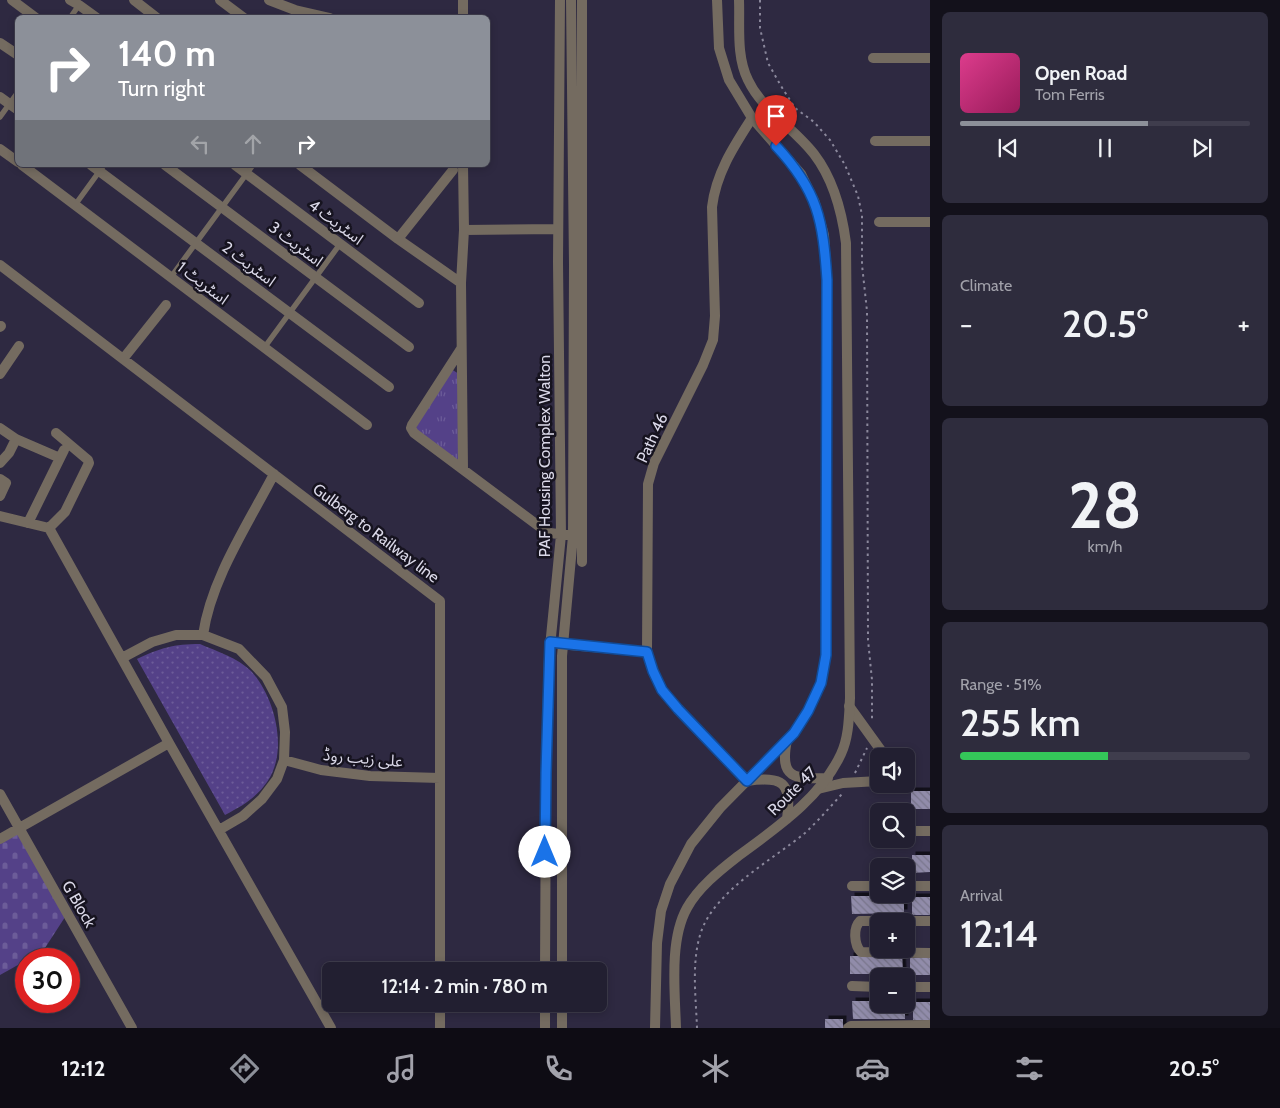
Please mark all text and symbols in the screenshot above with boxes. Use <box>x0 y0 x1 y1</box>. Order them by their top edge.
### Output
text: 140 m <box>118 32 216 75</box>
icon: right <box>35 35 100 100</box>
text: Open Road <box>1035 62 1127 85</box>
text: Turn right <box>118 75 205 102</box>
text: Tom Ferris <box>1035 85 1105 104</box>
pin <box>755 95 797 146</box>
icon: arrive <box>762 102 790 130</box>
icon: left <box>186 130 214 158</box>
icon: ahead <box>239 130 267 158</box>
icon: right <box>292 130 320 158</box>
icon: previous <box>994 134 1022 162</box>
icon: pause <box>1091 134 1119 162</box>
icon: next <box>1188 134 1216 162</box>
street label: اسٹریٹ 4 <box>305 195 367 249</box>
street label: اسٹریٹ 3 <box>265 218 327 270</box>
street label: اسٹریٹ 2 <box>218 238 280 290</box>
street label: اسٹریٹ 1 <box>174 258 232 308</box>
text: Climate <box>960 276 1012 295</box>
text: 20.5° <box>1062 300 1148 347</box>
text: − <box>960 307 972 341</box>
text: + <box>1238 307 1250 341</box>
street label: PAF Housing Complex Walton <box>535 355 554 557</box>
street label: Path 46 <box>632 410 672 466</box>
text: 28 <box>1068 465 1142 544</box>
street label: Gulberg to Railway line <box>309 479 443 587</box>
text: km/h <box>1087 537 1123 556</box>
text: Range · 51% <box>960 675 1042 694</box>
text: 255 km <box>960 699 1081 746</box>
street label: علی زیب روڈ <box>322 745 404 771</box>
map controls <box>870 748 915 1013</box>
button: sound <box>870 748 915 793</box>
street label: Route 47 <box>764 763 820 819</box>
button: search <box>870 803 915 848</box>
position arrow <box>518 825 570 877</box>
button: layers <box>870 858 915 903</box>
street label: G Block <box>58 877 100 931</box>
text: Arrival <box>960 886 1003 905</box>
text: 12:14 <box>960 910 1038 957</box>
button: + <box>870 913 915 958</box>
speed limit sign: 30 <box>15 948 80 1013</box>
button: − <box>870 968 915 1013</box>
text: 12:14 · 2 min · 780 m <box>381 975 548 998</box>
icon: directions <box>227 1051 262 1086</box>
icon: music <box>384 1051 419 1086</box>
icon: phone <box>541 1051 576 1086</box>
icon: climate <box>698 1051 733 1086</box>
icon: car <box>855 1051 890 1086</box>
icon: filters <box>1012 1051 1047 1086</box>
text: 12:12 <box>61 1055 105 1082</box>
text: 20.5° <box>1169 1055 1219 1082</box>

